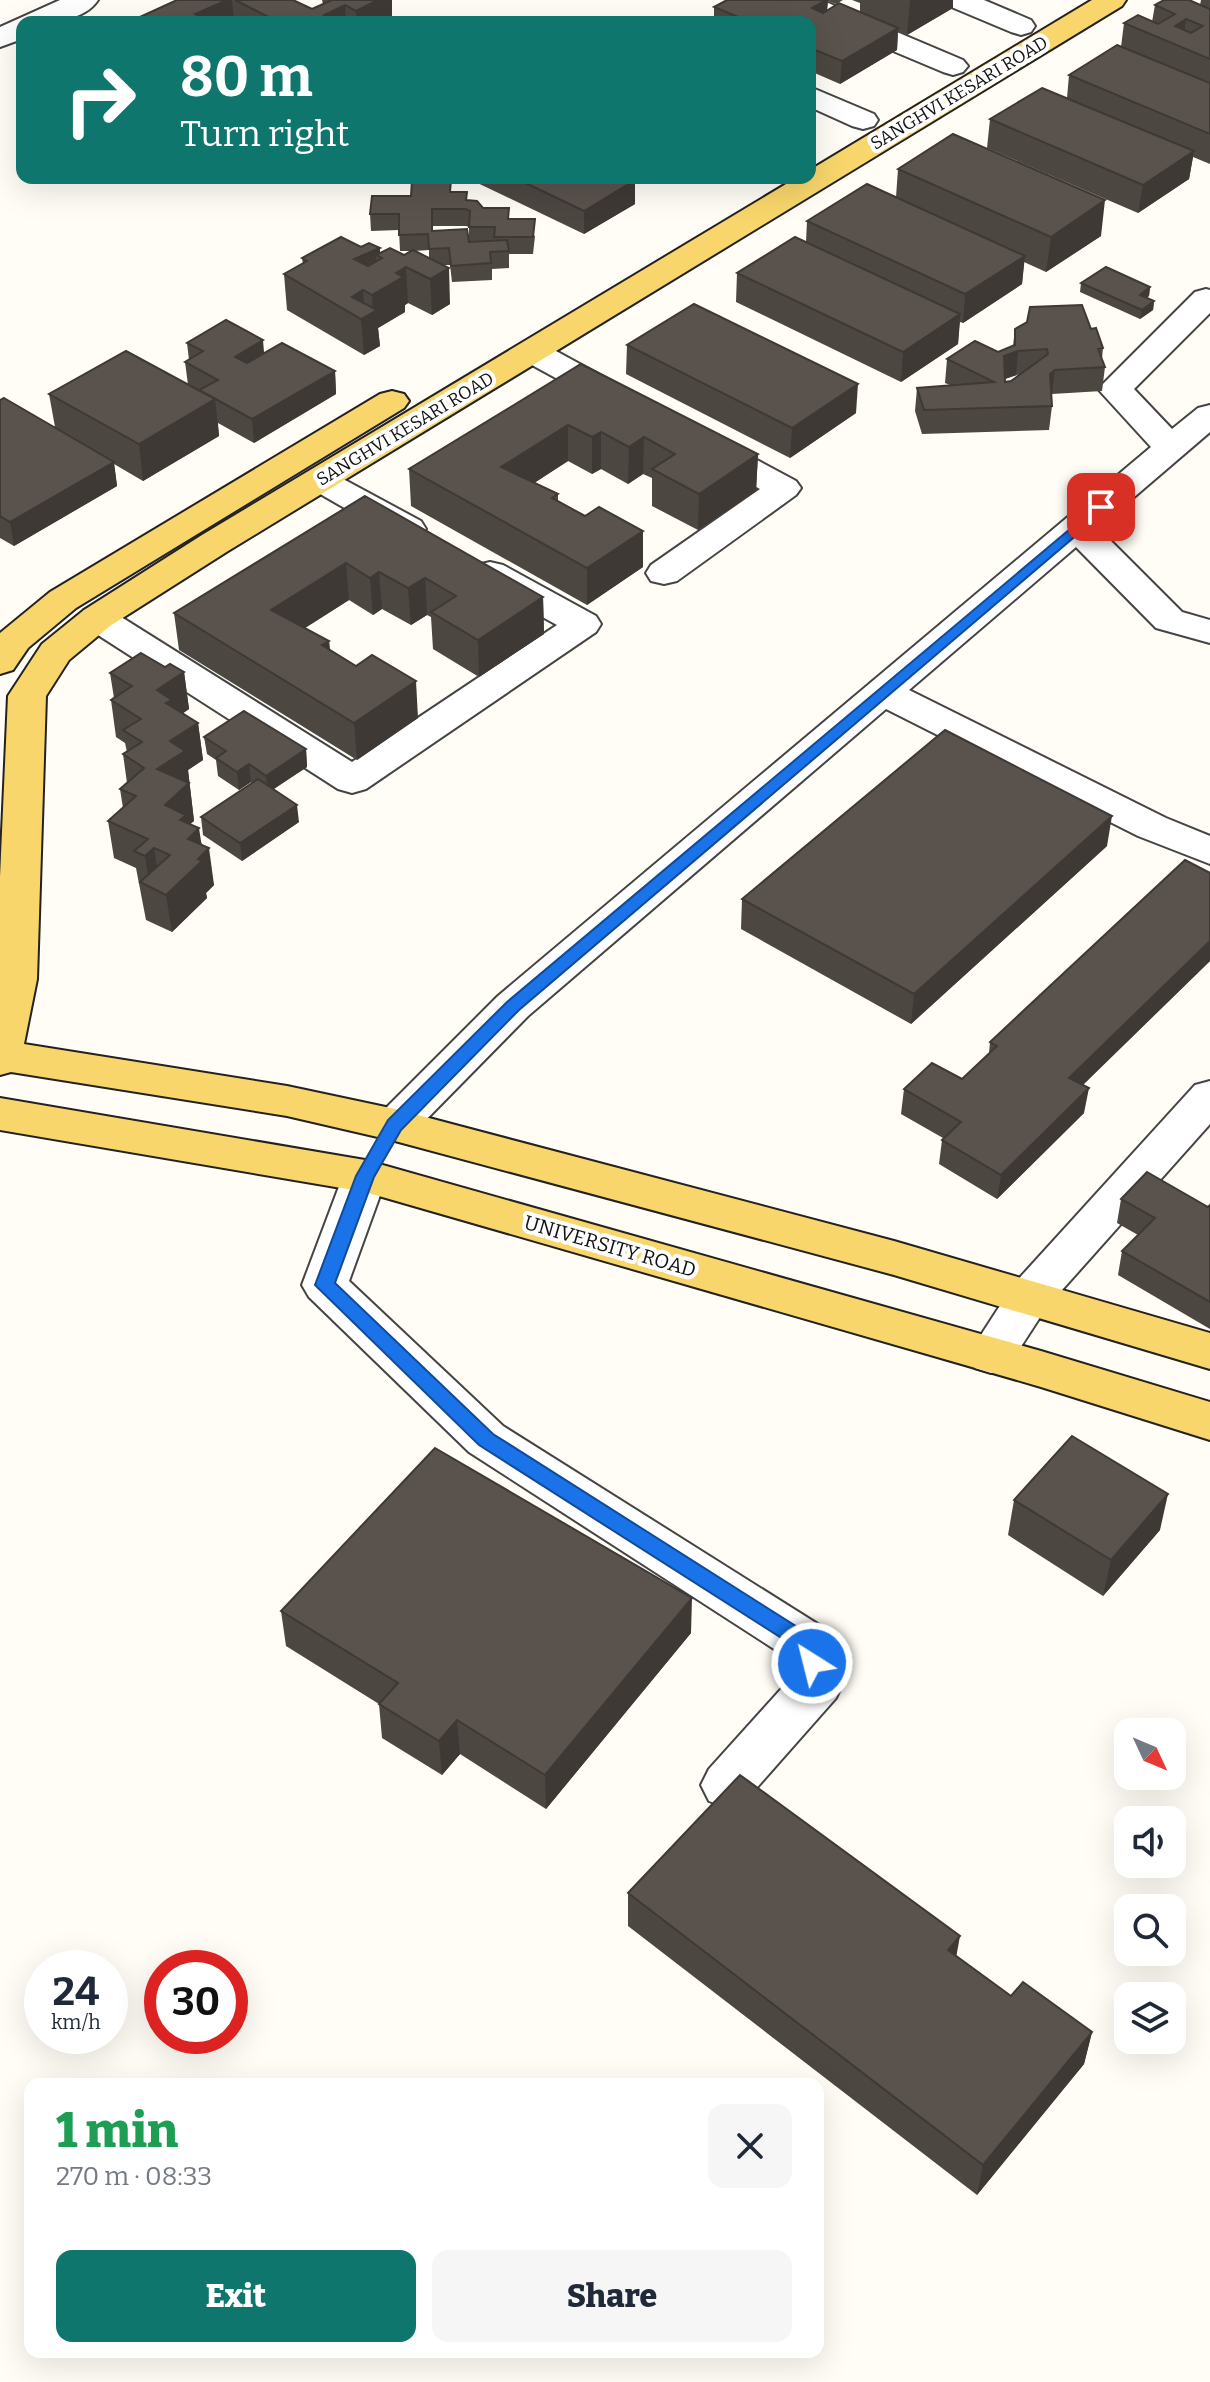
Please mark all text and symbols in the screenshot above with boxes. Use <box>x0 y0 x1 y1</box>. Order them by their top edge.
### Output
street label: SANGHVI KESARI ROAD <box>866 31 1052 155</box>
text: 80 m <box>180 44 313 111</box>
icon: right <box>48 48 152 152</box>
text: Turn right <box>180 112 349 156</box>
street label: SANGHVI KESARI ROAD <box>312 367 498 491</box>
pin <box>1067 473 1135 541</box>
icon: arrive <box>1079 485 1123 529</box>
street label: UNIVERSITY ROAD <box>521 1210 699 1282</box>
position arrow <box>770 1621 854 1705</box>
north arrow <box>1114 1718 1186 1790</box>
map controls <box>1114 1718 1186 2054</box>
button: sound <box>1114 1806 1186 1878</box>
button: search <box>1114 1894 1186 1966</box>
speed limit sign: 30 <box>144 1950 248 2054</box>
text: 24 <box>53 1968 99 2016</box>
button: layers <box>1114 1982 1186 2054</box>
text: km/h <box>51 2010 101 2034</box>
text: 1 min <box>56 2102 178 2160</box>
button: close <box>708 2104 792 2188</box>
text: 270 m · 08:33 <box>56 2161 212 2192</box>
button: Exit <box>56 2250 416 2342</box>
button: Share <box>432 2250 792 2342</box>

